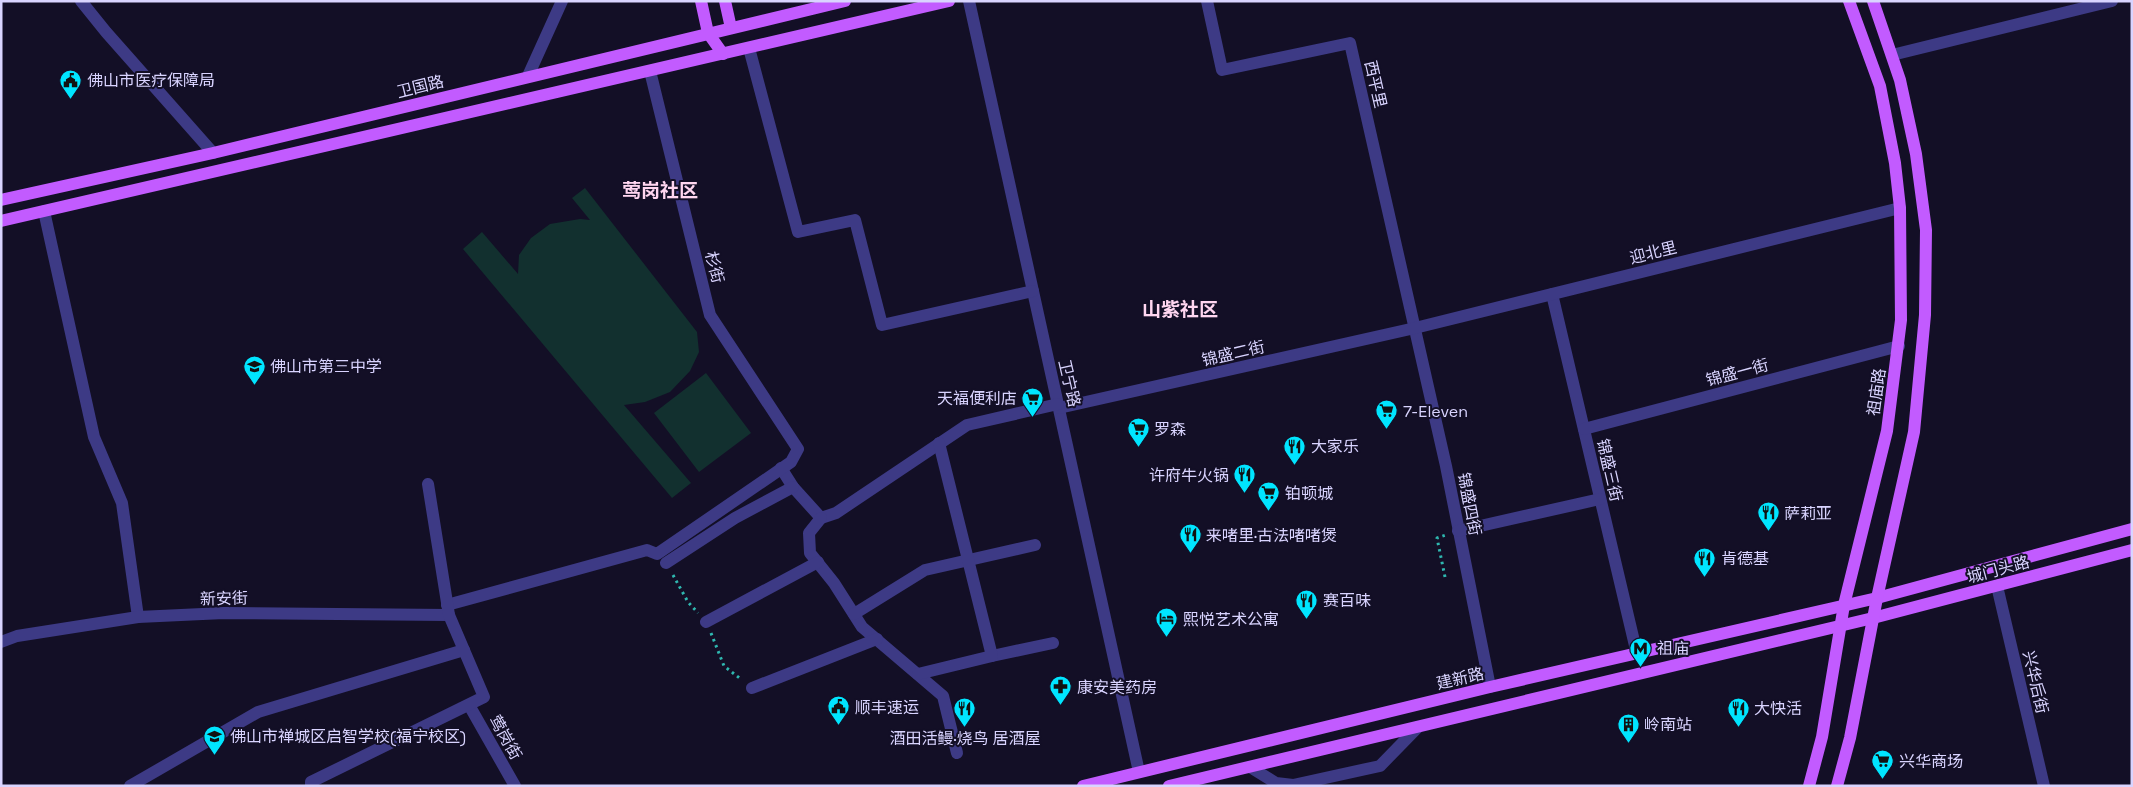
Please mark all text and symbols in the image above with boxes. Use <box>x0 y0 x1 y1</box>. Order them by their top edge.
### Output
street label: 西平里 <box>1360 58 1391 110</box>
public building icon: 佛山市医疗保障局 <box>59 68 83 99</box>
place label: 佛山市医疗保障局 <box>87 70 215 91</box>
street label: 卫国路 <box>394 70 446 102</box>
district label: 莺岗社区 <box>622 178 698 203</box>
street label: 迎北里 <box>1627 236 1679 268</box>
street label: 杉街 <box>700 249 729 285</box>
district label: 山紫社区 <box>1142 297 1218 322</box>
street label: 锦盛二街 <box>1200 336 1267 371</box>
school or university icon: 佛山市第三中学 <box>242 354 266 385</box>
street label: 锦盛一街 <box>1703 354 1771 391</box>
place label: 佛山市第三中学 <box>270 356 382 377</box>
street label: 卫宁路 <box>1054 357 1085 409</box>
street label: 祖庙路 <box>1863 367 1890 417</box>
supermarket icon: 天福便利店 <box>1021 386 1045 417</box>
place label: 天福便利店 <box>937 388 1017 409</box>
supermarket icon: 7-Eleven <box>1375 399 1399 430</box>
place label: 7-Eleven <box>1403 401 1468 422</box>
supermarket icon: 罗森 <box>1126 417 1150 448</box>
place label: 罗森 <box>1154 419 1186 440</box>
restaurant icon: 大家乐 <box>1283 434 1307 465</box>
place label: 大家乐 <box>1311 436 1359 457</box>
street label: 锦盛三街 <box>1592 437 1627 504</box>
restaurant icon: 许府牛火锅 <box>1233 463 1257 494</box>
place label: 许府牛火锅 <box>1149 465 1229 486</box>
street label: 锦盛四街 <box>1453 471 1486 538</box>
supermarket icon: 铂顿城 <box>1257 481 1281 512</box>
place label: 铂顿城 <box>1285 483 1333 504</box>
restaurant icon: 萨莉亚 <box>1756 501 1780 532</box>
place label: 萨莉亚 <box>1784 503 1832 524</box>
restaurant icon: 来啫里·古法啫啫煲 <box>1178 523 1202 554</box>
place label: 来啫里·古法啫啫煲 <box>1206 525 1337 546</box>
restaurant icon: 肯德基 <box>1693 546 1717 577</box>
place label: 肯德基 <box>1721 548 1769 569</box>
street label: 城门头路 <box>1964 551 2032 588</box>
street label: 新安街 <box>200 588 248 609</box>
restaurant icon: 赛百味 <box>1295 588 1319 619</box>
place label: 赛百味 <box>1323 590 1371 611</box>
hotel icon: 熙悦艺术公寓 <box>1155 607 1179 638</box>
place label: 熙悦艺术公寓 <box>1183 609 1279 630</box>
metro station icon: 祖庙 <box>1629 636 1653 667</box>
place label: 祖庙 <box>1657 638 1689 659</box>
street label: 兴华后街 <box>2018 649 2053 716</box>
street label: 建新路 <box>1434 663 1486 694</box>
pharmacy icon: 康安美药房 <box>1049 675 1073 706</box>
place label: 康安美药房 <box>1077 677 1157 698</box>
public building icon: 顺丰速运 <box>827 695 851 726</box>
restaurant icon: 大快活 <box>1726 696 1750 727</box>
place label: 顺丰速运 <box>855 697 919 718</box>
restaurant icon: 酒田活鳗·烧鸟 居酒屋 <box>953 697 977 728</box>
place label: 大快活 <box>1754 698 1802 719</box>
street label: 莺岗街 <box>485 711 526 763</box>
building icon: 岭南站 <box>1616 712 1640 743</box>
place label: 岭南站 <box>1644 714 1692 735</box>
school or university icon: 佛山市禅城区启智学校(福宁校区) <box>202 724 226 755</box>
place label: 佛山市禅城区启智学校(福宁校区) <box>230 726 466 747</box>
place label: 酒田活鳗·烧鸟 居酒屋 <box>889 728 1041 749</box>
supermarket icon: 兴华商场 <box>1871 749 1895 780</box>
place label: 兴华商场 <box>1899 751 1963 772</box>

